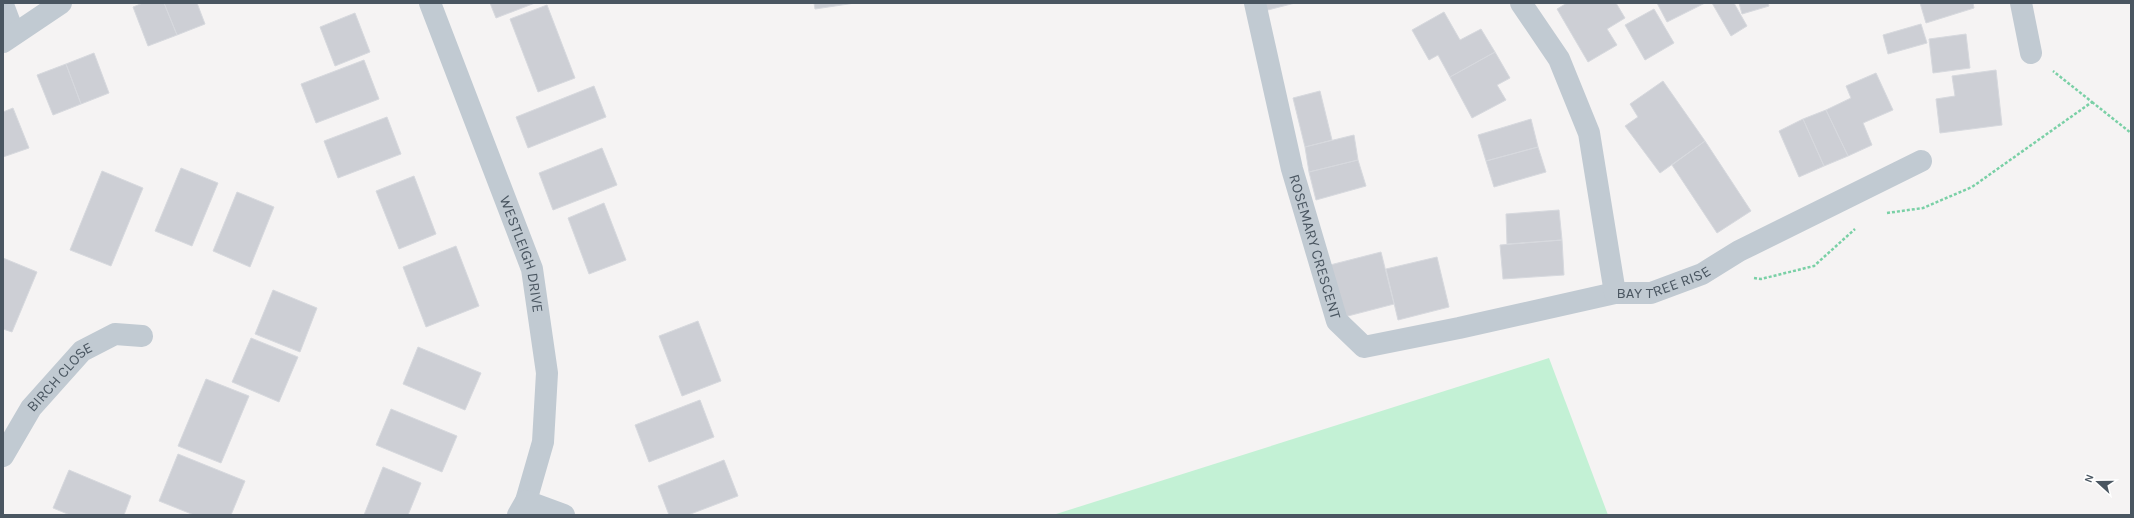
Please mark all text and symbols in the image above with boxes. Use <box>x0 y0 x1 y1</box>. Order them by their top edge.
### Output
street label: ROSEMARY CRESCENT <box>1285 172 1345 322</box>
street label: WESTLEIGH DRIVE <box>496 193 547 314</box>
street label: BAY TREE RISE <box>1616 262 1714 302</box>
street label: BIRCH CLOSE <box>23 338 95 416</box>
north arrow <box>2078 462 2118 502</box>
text: N <box>2082 473 2097 485</box>

